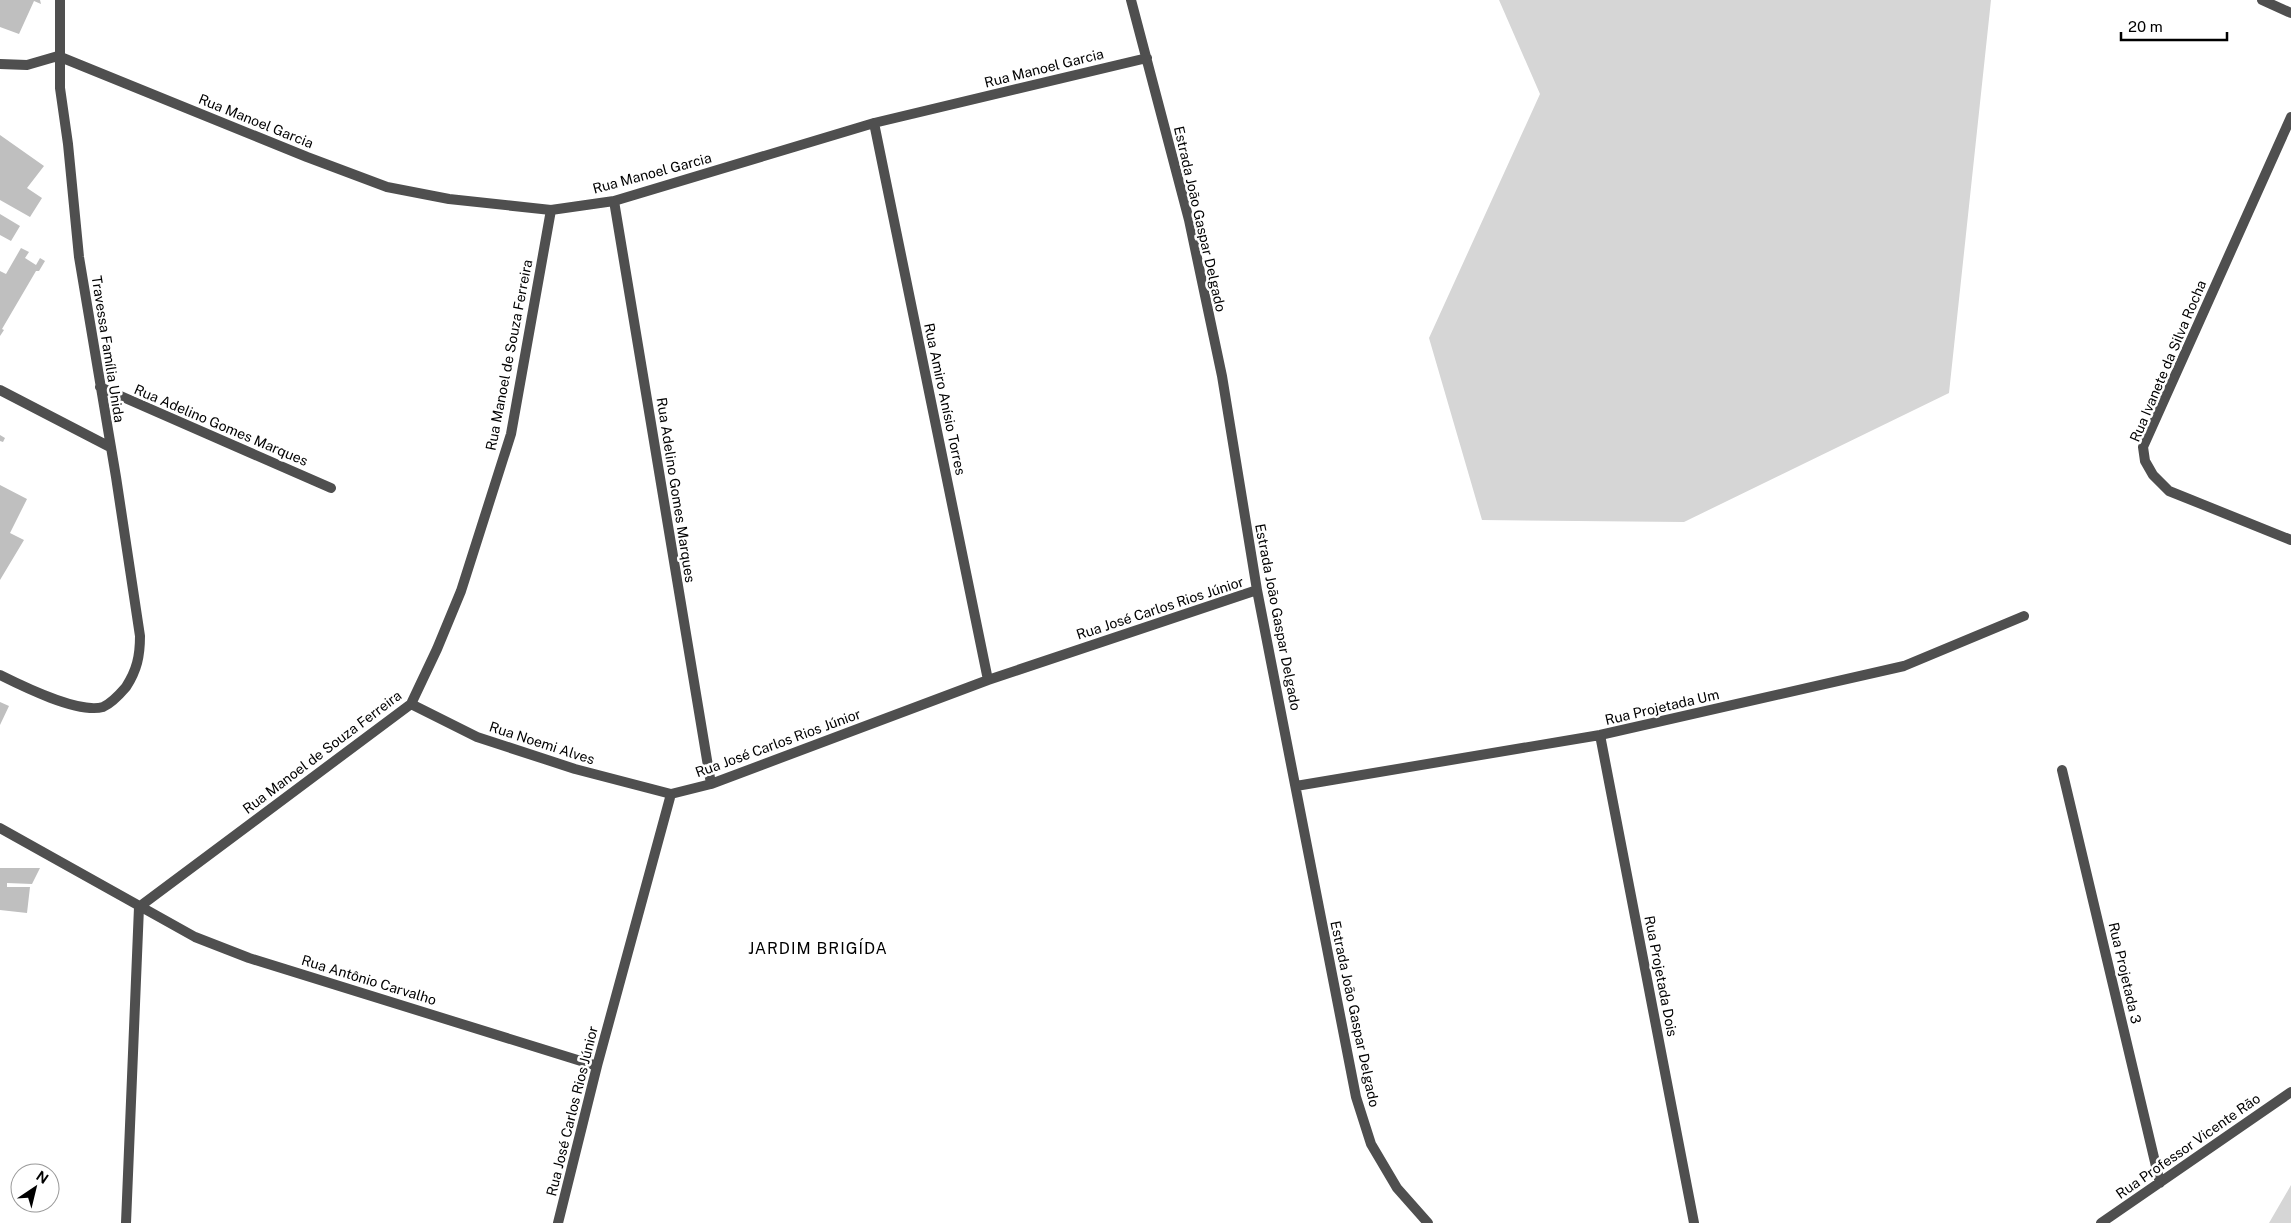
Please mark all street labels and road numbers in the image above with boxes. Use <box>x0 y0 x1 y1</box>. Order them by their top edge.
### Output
street label: Rua Manoel Garcia <box>983 45 1105 91</box>
street label: Rua Manoel Garcia <box>196 91 316 151</box>
street label: Estrada João Gaspar Delgado <box>1171 125 1229 313</box>
street label: Rua Manoel Garcia <box>591 149 713 197</box>
street label: Rua Manoel de Souza Ferreira <box>483 258 535 452</box>
street label: Travessa Família Unida <box>88 274 128 424</box>
street label: Rua Ivanete da Silva Rocha <box>2127 278 2209 444</box>
street label: Rua Amiro Anísio Torres <box>921 321 969 477</box>
street label: Rua Adelino Gomes Marques <box>132 381 310 469</box>
street label: Rua Adelino Gomes Marques <box>653 396 699 584</box>
street label: Estrada João Gaspar Delgado <box>1252 522 1304 712</box>
street label: Rua José Carlos Rios Júnior <box>1074 573 1246 643</box>
street label: Rua Projetada Um <box>1603 686 1721 728</box>
street label: Rua Manoel de Souza Ferreira <box>240 687 404 817</box>
street label: Rua José Carlos Rios Júnior <box>693 706 863 780</box>
street label: Rua Noemi Alves <box>487 718 597 768</box>
street label: Rua Projetada Dois <box>1641 914 1681 1038</box>
street label: Estrada João Gaspar Delgado <box>1327 919 1383 1109</box>
street label: Rua Projetada 3 <box>2106 921 2144 1025</box>
street label: Rua Antônio Carvalho <box>300 952 438 1008</box>
street label: Rua José Carlos Rios Júnior <box>543 1024 601 1198</box>
street label: Rua Professor Vicente Rão <box>2113 1090 2263 1202</box>

